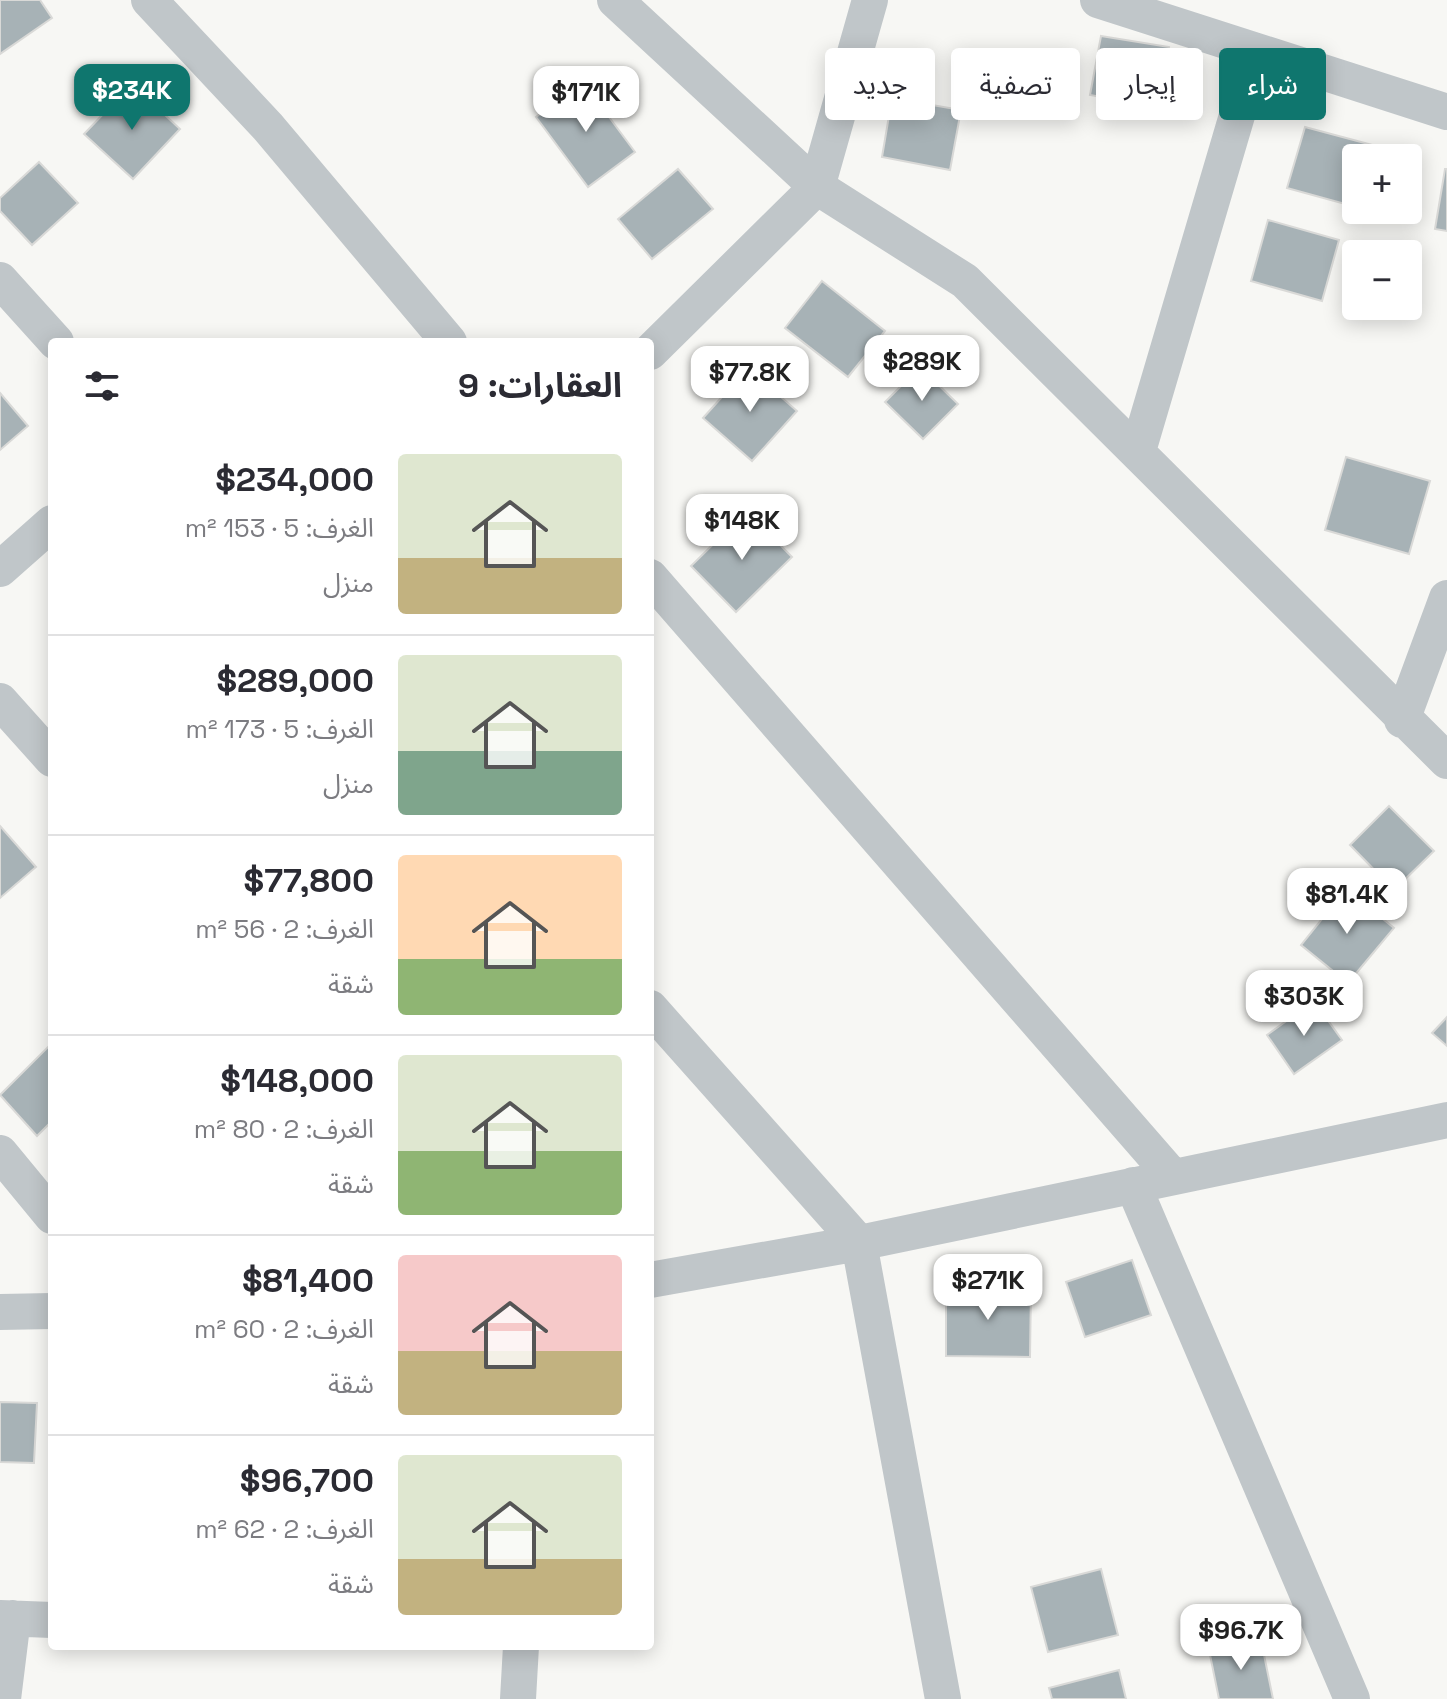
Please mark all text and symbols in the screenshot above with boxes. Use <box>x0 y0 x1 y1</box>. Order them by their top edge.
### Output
chip: جديد <box>825 48 935 120</box>
chip: تصفية <box>951 48 1080 120</box>
chip: إيجار <box>1096 48 1203 120</box>
chip: شراء <box>1219 48 1326 120</box>
pin: $234K <box>76 64 188 132</box>
pin: $171K <box>530 66 642 134</box>
text: $234K <box>92 73 172 107</box>
text: $171K <box>551 75 621 109</box>
map controls <box>1342 144 1422 320</box>
button: + <box>1342 144 1422 224</box>
button: − <box>1342 240 1422 320</box>
pin: $289K <box>866 335 978 403</box>
text: $289K <box>882 344 962 378</box>
pin: $77.8K <box>685 346 815 414</box>
text: $77.8K <box>709 355 791 389</box>
icon: filters <box>80 364 124 408</box>
text: العقارات: 9 <box>458 364 622 407</box>
text: $234,000 <box>215 458 374 501</box>
icon: home <box>462 486 558 582</box>
pin: $148K <box>686 494 798 562</box>
text: $148K <box>704 503 780 537</box>
text: الغرف: 5 · 153 m² <box>185 511 374 545</box>
text: منزل <box>323 566 374 600</box>
text: $289,000 <box>216 659 374 702</box>
icon: home <box>462 687 558 783</box>
text: الغرف: 5 · 173 m² <box>186 712 374 746</box>
text: منزل <box>323 767 374 801</box>
text: $77,800 <box>244 859 374 902</box>
pin: $81.4K <box>1282 868 1412 936</box>
text: $81.4K <box>1305 877 1389 911</box>
icon: home <box>462 887 558 983</box>
text: الغرف: 2 · 56 m² <box>195 912 374 946</box>
text: شقة <box>328 967 374 1001</box>
pin: $303K <box>1248 970 1360 1038</box>
text: $303K <box>1264 979 1344 1013</box>
text: $148,000 <box>220 1059 374 1102</box>
icon: home <box>462 1087 558 1183</box>
text: الغرف: 2 · 80 m² <box>194 1112 374 1146</box>
text: شقة <box>328 1167 374 1201</box>
pin: $271K <box>932 1254 1044 1322</box>
text: $81,400 <box>242 1259 374 1302</box>
text: $271K <box>951 1263 1025 1297</box>
icon: home <box>462 1287 558 1383</box>
text: الغرف: 2 · 60 m² <box>194 1312 374 1346</box>
text: شقة <box>328 1367 374 1401</box>
text: $96,700 <box>240 1459 374 1502</box>
icon: home <box>462 1487 558 1583</box>
text: الغرف: 2 · 62 m² <box>195 1512 374 1546</box>
text: شقة <box>328 1567 374 1601</box>
pin: $96.7K <box>1176 1604 1306 1672</box>
text: $96.7K <box>1198 1613 1284 1647</box>

